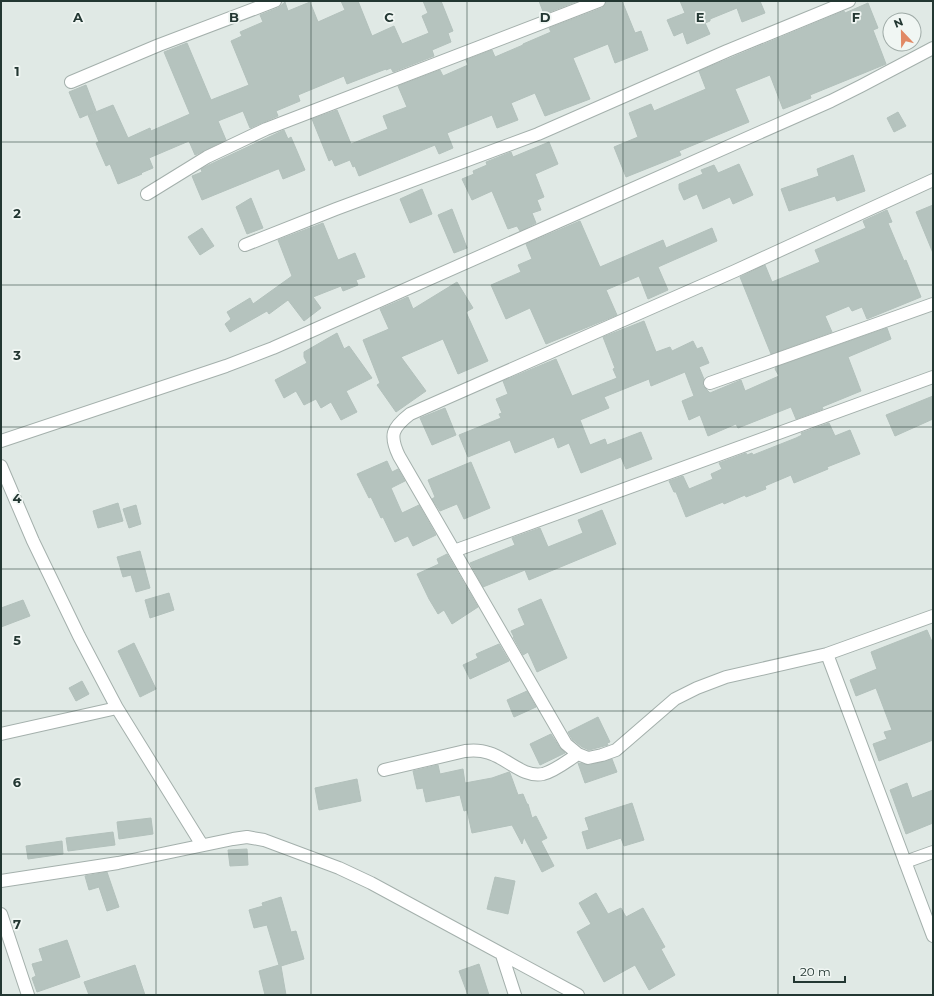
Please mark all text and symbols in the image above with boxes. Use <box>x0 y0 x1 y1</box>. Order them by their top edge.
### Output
text: A <box>72 9 84 25</box>
text: B <box>229 9 239 25</box>
text: C <box>384 9 394 25</box>
text: D <box>540 9 551 25</box>
text: E <box>696 9 705 25</box>
text: F <box>852 9 860 25</box>
north arrow <box>882 12 922 52</box>
text: N <box>892 15 905 31</box>
text: 1 <box>14 63 20 79</box>
text: 2 <box>13 205 21 221</box>
text: 3 <box>12 347 21 363</box>
text: 4 <box>13 490 22 506</box>
text: 5 <box>13 632 21 648</box>
text: 6 <box>13 774 22 790</box>
text: 7 <box>13 916 21 932</box>
scale bar <box>794 958 845 984</box>
text: 20 m <box>800 964 831 979</box>

